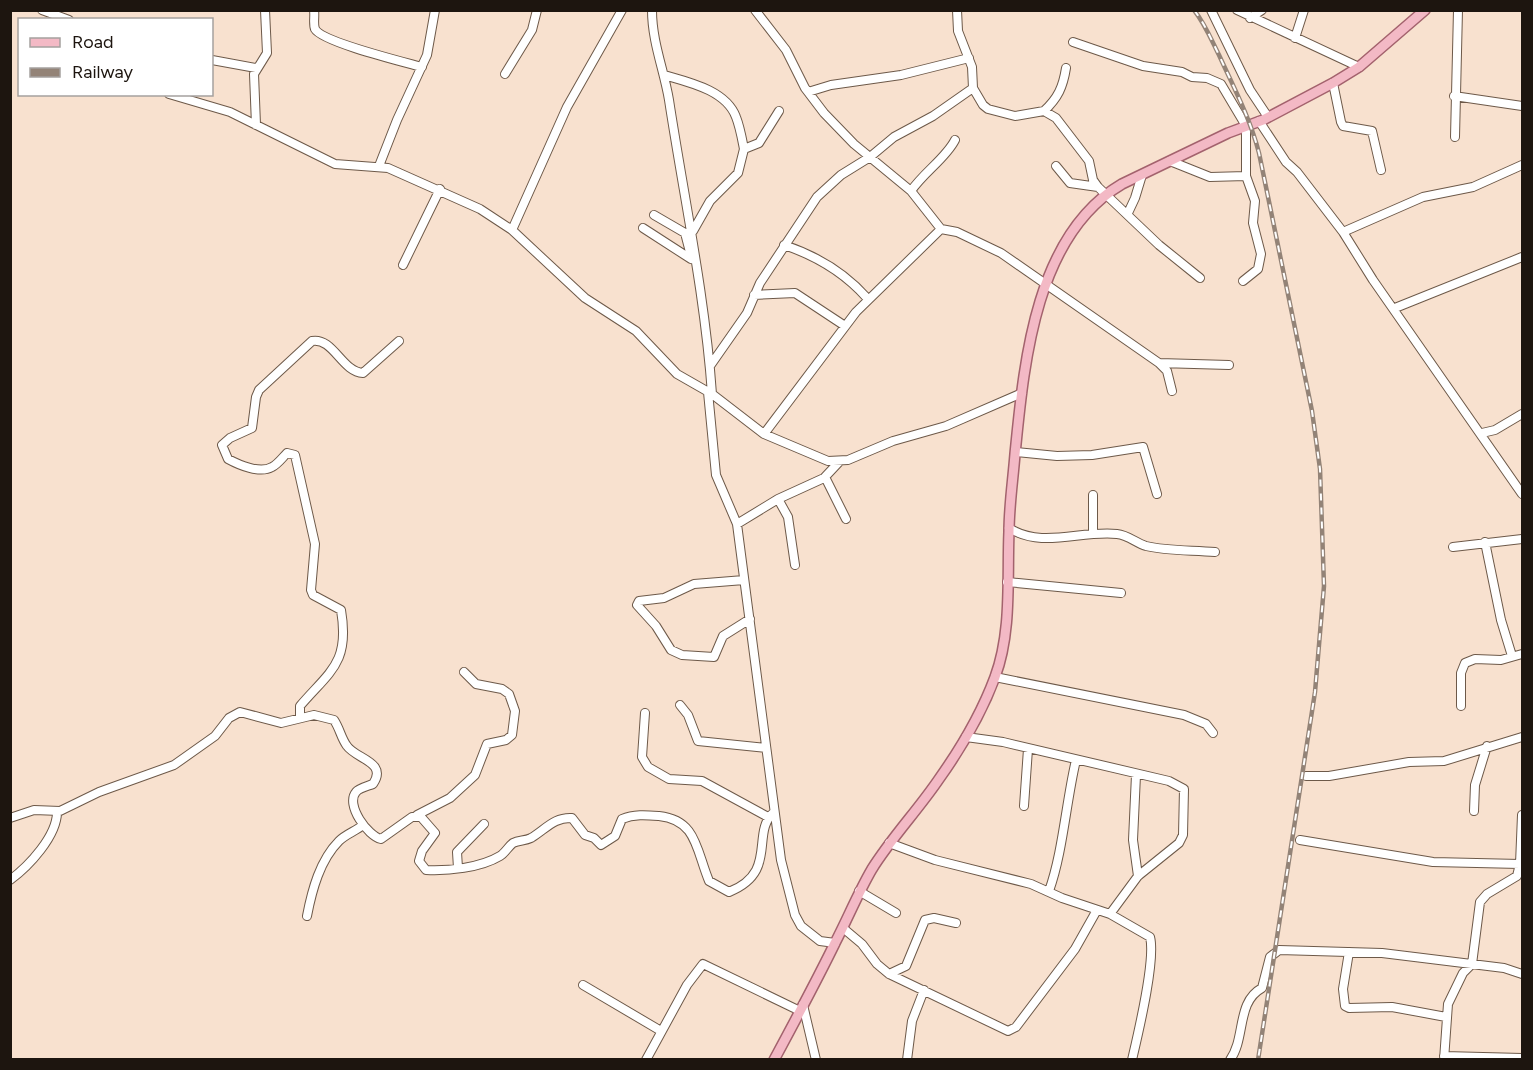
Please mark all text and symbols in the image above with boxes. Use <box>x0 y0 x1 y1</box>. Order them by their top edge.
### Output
legend <box>18 18 213 96</box>
text: Road <box>72 31 113 53</box>
text: Railway <box>72 61 134 83</box>

